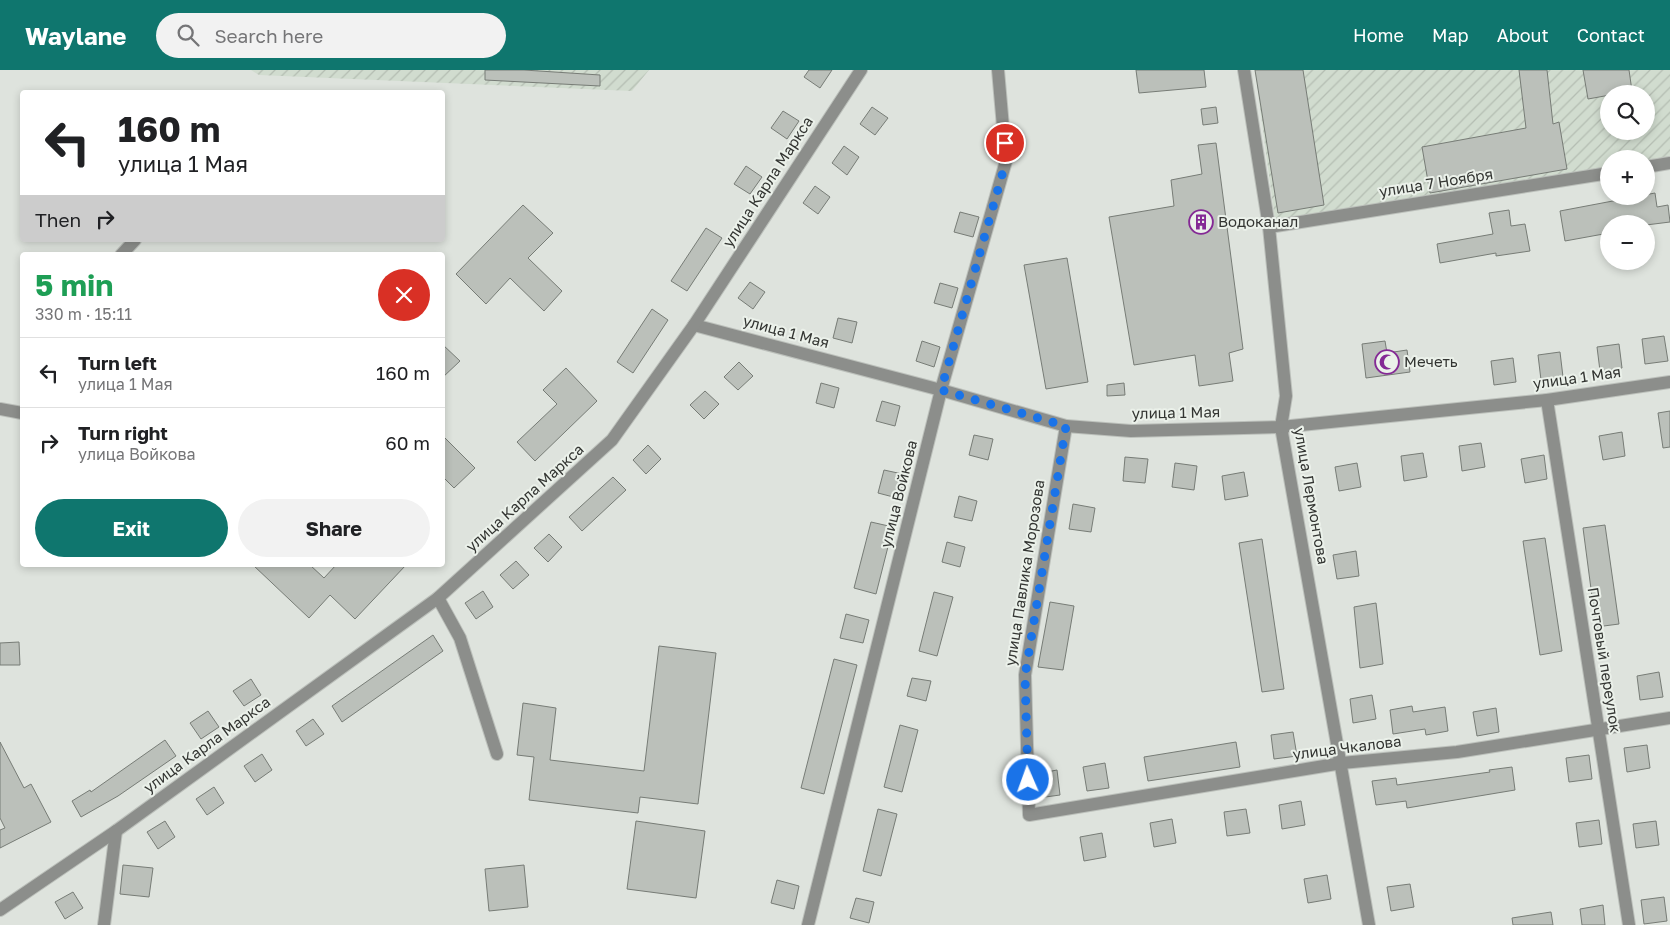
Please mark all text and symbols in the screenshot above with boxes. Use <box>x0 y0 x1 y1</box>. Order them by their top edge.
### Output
search box <box>156 13 506 58</box>
text: Waylane <box>25 21 126 50</box>
icon: search <box>174 21 202 49</box>
text: Search here <box>214 24 323 47</box>
text: Home <box>1353 24 1404 46</box>
text: Map <box>1432 24 1469 46</box>
text: About <box>1497 24 1549 46</box>
text: Contact <box>1577 24 1645 46</box>
map controls <box>1600 85 1655 270</box>
button: search <box>1600 85 1655 140</box>
text: 160 m <box>118 108 220 150</box>
icon: left <box>35 110 100 175</box>
street label: улица Карла Маркса <box>718 113 816 250</box>
pin <box>984 122 1026 164</box>
icon: arrive <box>991 129 1019 157</box>
text: улица 1 Мая <box>118 150 248 177</box>
button: + <box>1600 150 1655 205</box>
street label: улица 7 Ноября <box>1378 164 1494 200</box>
icon: right <box>91 205 119 233</box>
text: Then <box>35 208 81 231</box>
building icon: Водоканал <box>1188 209 1214 235</box>
place label: Водоканал <box>1218 212 1298 230</box>
button: − <box>1600 215 1655 270</box>
text: 5 min <box>35 267 113 303</box>
button: close <box>378 269 430 321</box>
text: 330 m · 15:11 <box>35 304 132 324</box>
street label: улица 1 Мая <box>741 311 831 351</box>
mosque icon: Мечеть <box>1374 349 1400 375</box>
text: Turn left <box>78 351 157 374</box>
place label: Мечеть <box>1404 352 1458 370</box>
icon: left <box>35 359 63 387</box>
text: 160 m <box>376 361 430 384</box>
street label: улица 1 Мая <box>1532 362 1622 392</box>
text: улица 1 Мая <box>78 374 173 394</box>
street label: улица 1 Мая <box>1132 402 1220 422</box>
text: Turn right <box>78 421 168 444</box>
street label: улица Лермонтова <box>1291 426 1333 566</box>
icon: right <box>35 429 63 457</box>
text: 60 m <box>385 431 430 454</box>
street label: улица Войкова <box>876 438 920 549</box>
street label: улица Карла Маркса <box>462 440 587 555</box>
text: улица Войкова <box>78 444 196 464</box>
street label: улица Павлика Морозова <box>1000 478 1048 667</box>
button: Exit <box>35 499 228 557</box>
button: Share <box>238 499 430 557</box>
street label: Почтовый переулок <box>1585 586 1625 734</box>
street label: улица Карла Маркса <box>140 692 273 796</box>
street label: улица Чкалова <box>1291 731 1402 763</box>
position arrow <box>1001 753 1053 805</box>

